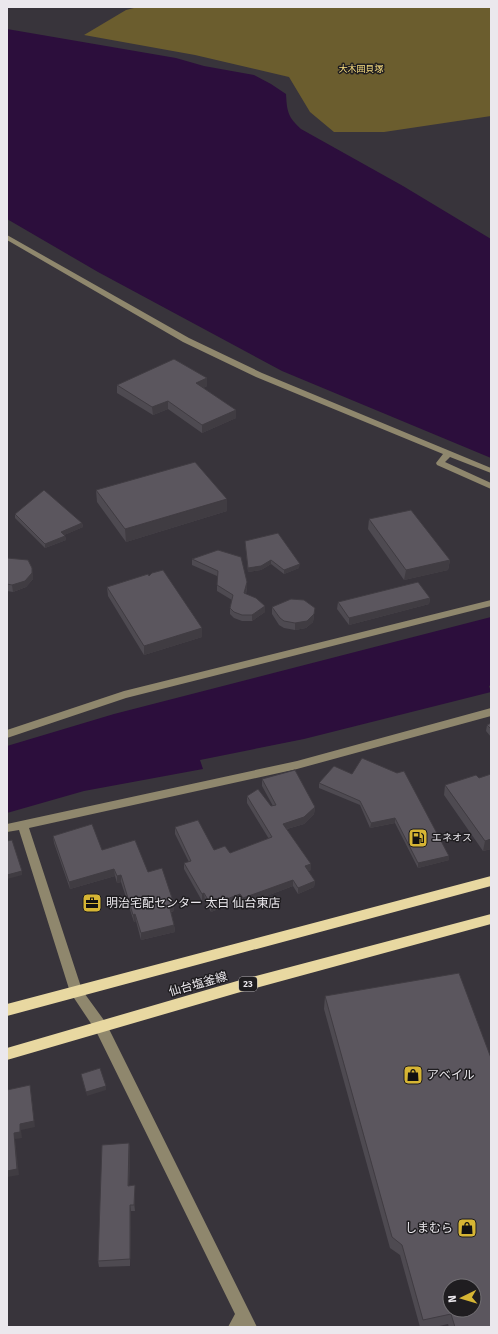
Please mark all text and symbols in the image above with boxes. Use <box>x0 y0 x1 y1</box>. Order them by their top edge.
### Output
park label: 大木囲貝塚 <box>338 64 384 74</box>
fuel station icon: エネオス <box>407 827 429 849</box>
place label: エネオス <box>432 832 472 844</box>
office icon: 明治宅配センター 太白 仙台東店 <box>81 892 103 914</box>
place label: 明治宅配センター 太白 仙台東店 <box>106 896 280 910</box>
street label: 仙台塩釜線 <box>167 969 229 999</box>
road number: 23 <box>239 977 257 991</box>
shop icon: アベイル <box>402 1064 424 1086</box>
place label: アベイル <box>427 1068 475 1082</box>
shop icon: しまむら <box>456 1217 478 1239</box>
place label: しまむら <box>405 1221 453 1235</box>
north arrow <box>442 1278 482 1318</box>
text: N <box>446 1295 459 1303</box>

